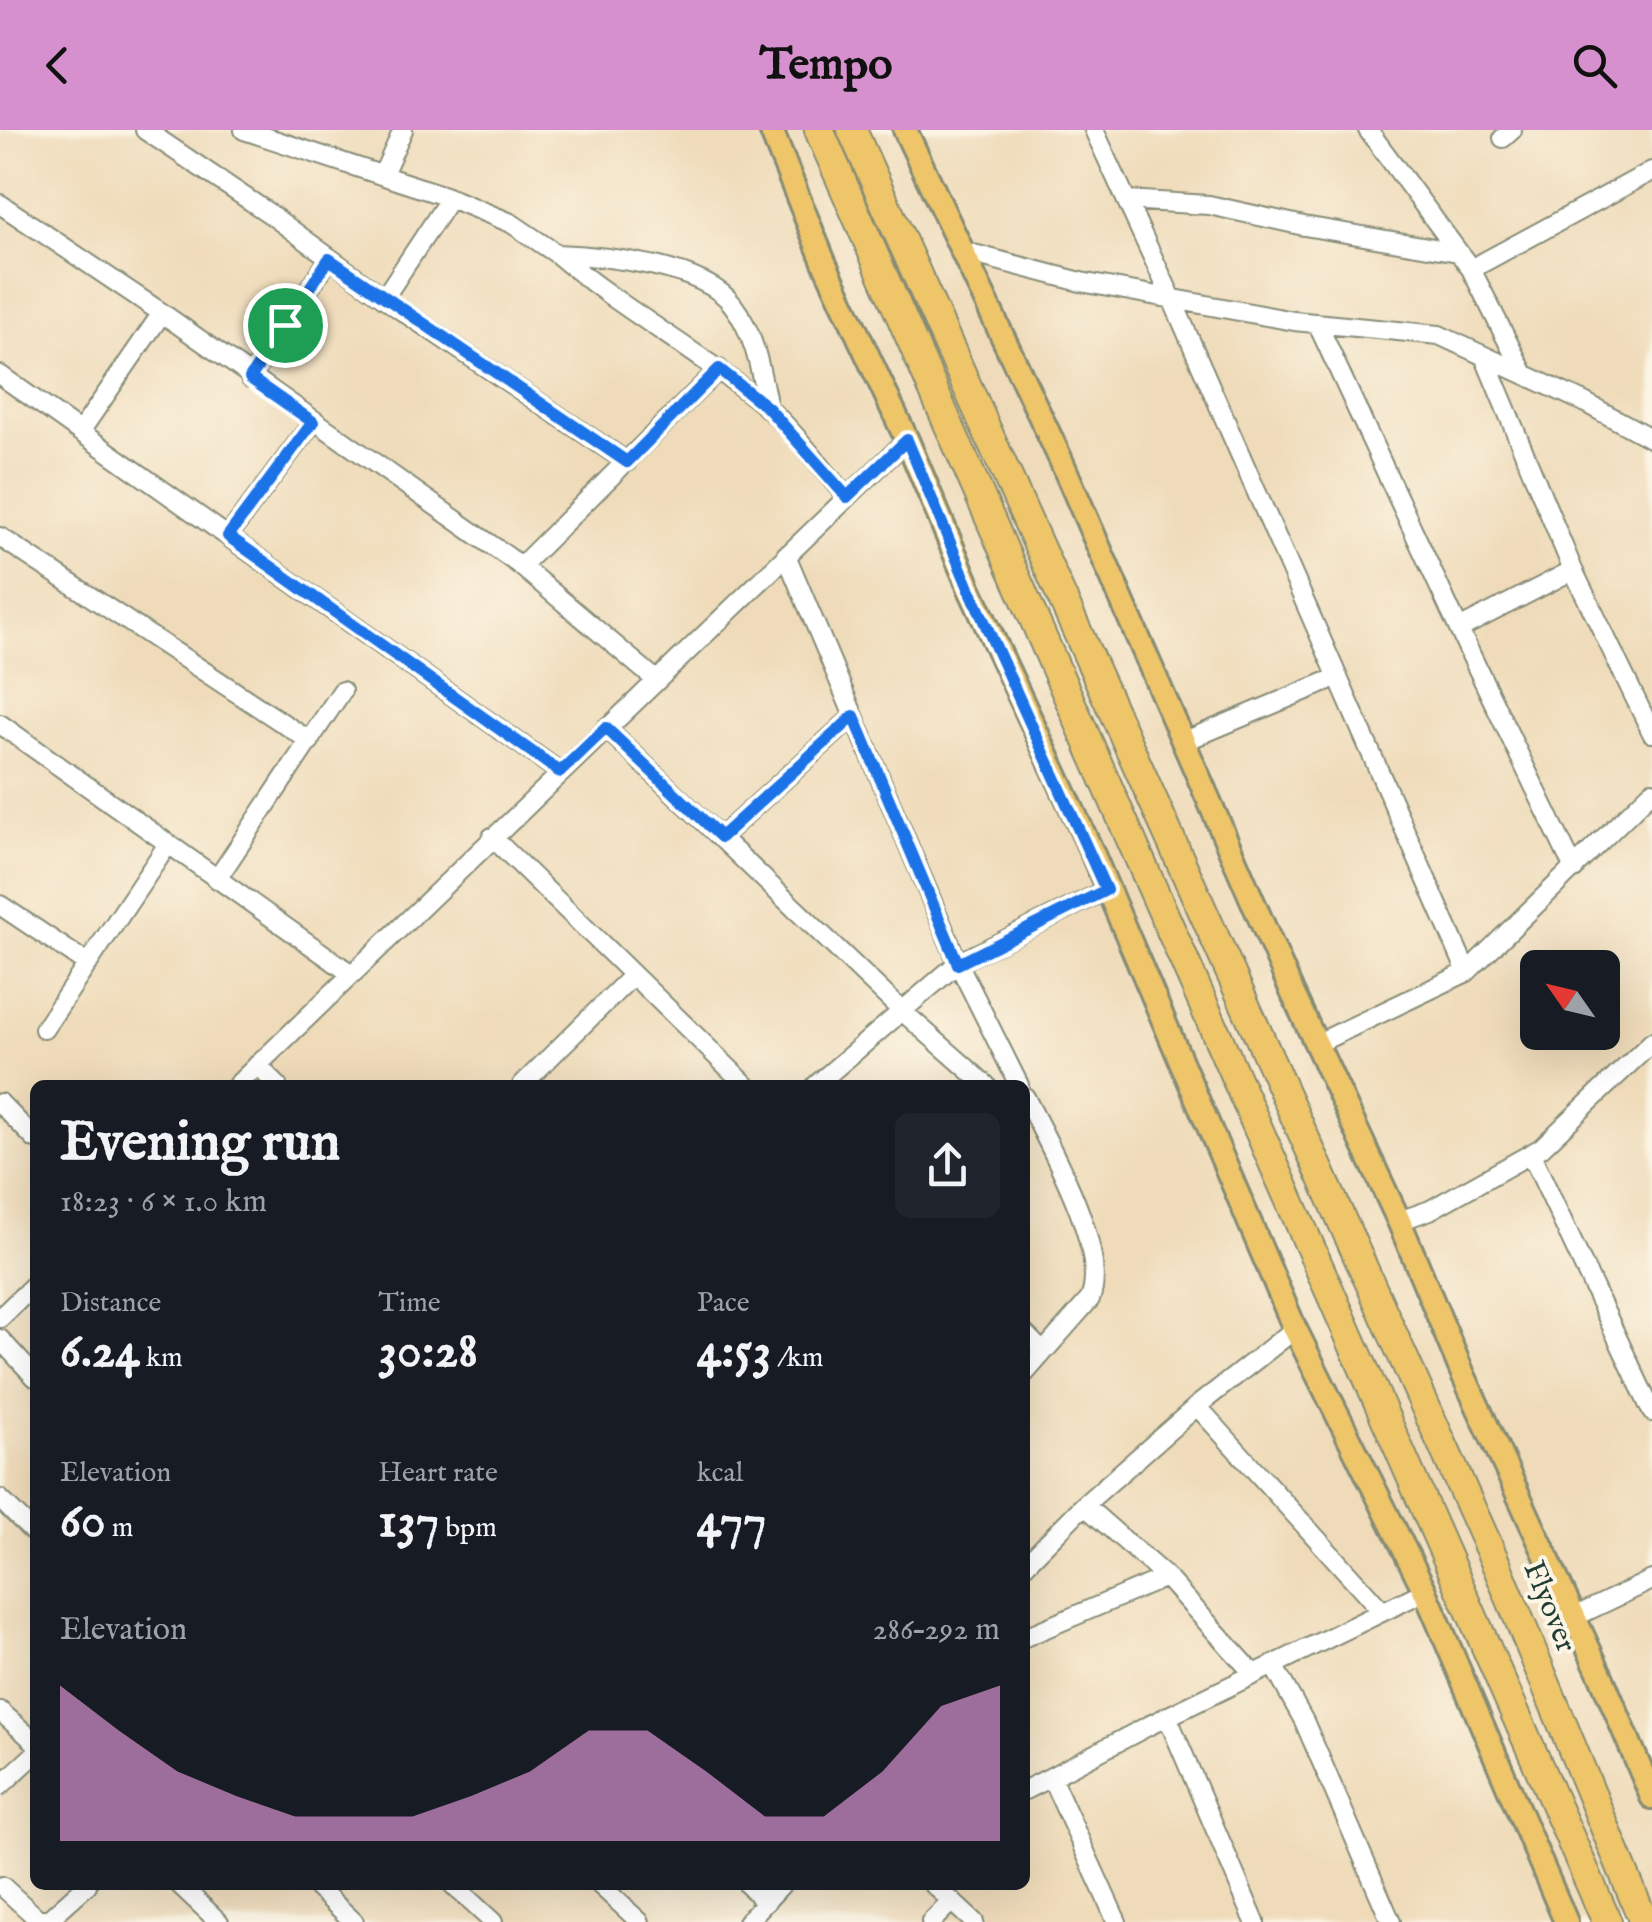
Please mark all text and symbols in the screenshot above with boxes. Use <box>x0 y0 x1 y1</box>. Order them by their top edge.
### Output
text: Tempo <box>760 37 892 94</box>
icon: back <box>30 38 85 93</box>
icon: search <box>1567 38 1622 93</box>
pin <box>243 283 328 368</box>
icon: arrive <box>258 298 313 353</box>
north arrow <box>1520 950 1620 1050</box>
map controls <box>1520 950 1620 1050</box>
text: Evening run <box>60 1109 340 1179</box>
button: share <box>895 1113 1000 1218</box>
text: 18:23 · 6 × 1.0 km <box>60 1182 267 1223</box>
text: Distance <box>60 1286 161 1321</box>
text: Time <box>378 1286 441 1321</box>
text: Pace <box>697 1286 750 1321</box>
text: 6.24 <box>60 1321 140 1384</box>
text: 30:28 <box>378 1321 478 1384</box>
text: 4:53 <box>697 1321 771 1384</box>
text: km <box>140 1341 183 1376</box>
text: /km <box>771 1341 823 1376</box>
text: Elevation <box>60 1456 171 1491</box>
text: Heart rate <box>378 1456 498 1491</box>
text: kcal <box>697 1456 743 1491</box>
text: 60 <box>60 1491 106 1554</box>
text: 137 <box>378 1491 439 1554</box>
text: 477 <box>697 1491 766 1554</box>
text: m <box>106 1511 133 1546</box>
text: bpm <box>439 1511 497 1546</box>
street label: Flyover <box>1514 1556 1584 1658</box>
text: Elevation <box>60 1610 187 1651</box>
text: 286–292 m <box>873 1610 1000 1651</box>

